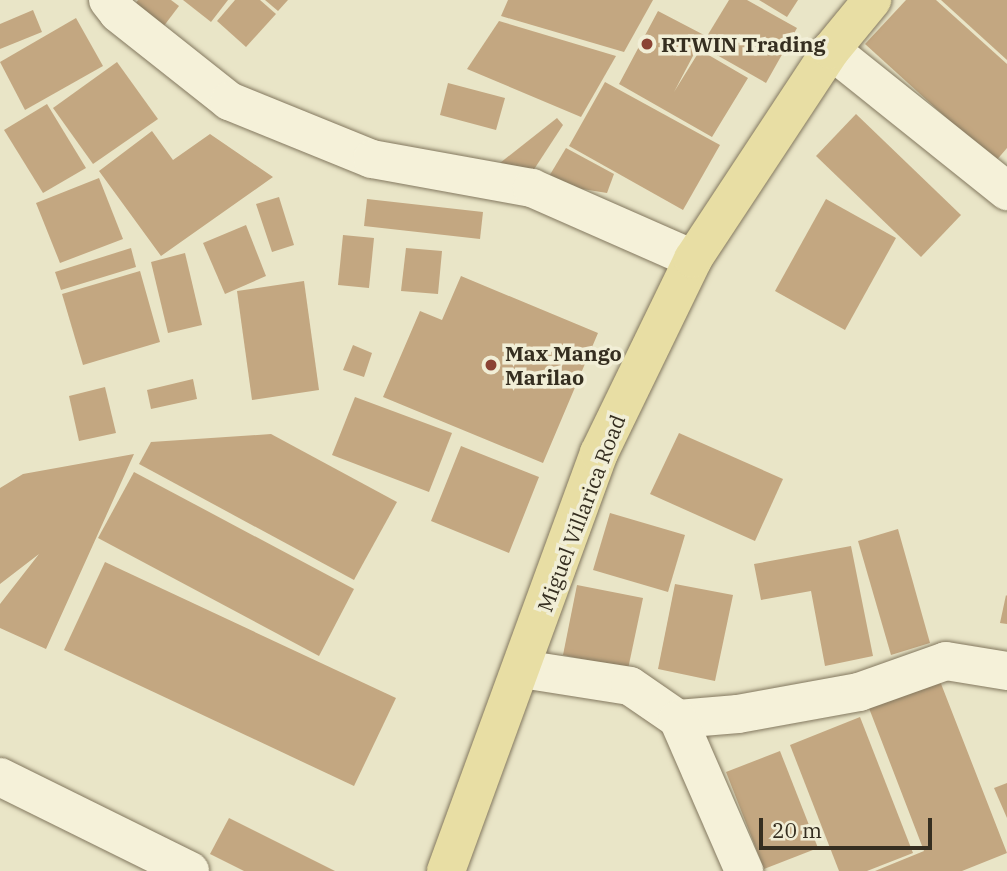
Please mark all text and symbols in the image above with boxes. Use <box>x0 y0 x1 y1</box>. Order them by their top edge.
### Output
place label: RTWIN Trading <box>661 31 826 57</box>
marker: RTWIN Trading <box>639 36 655 52</box>
place label: Max Mango Marilao <box>505 340 622 390</box>
marker: Max Mango Marilao <box>483 357 499 373</box>
street label: Miguel Villarica Road <box>532 411 630 615</box>
scale bar <box>762 804 935 848</box>
text: 20 m <box>772 816 822 844</box>

